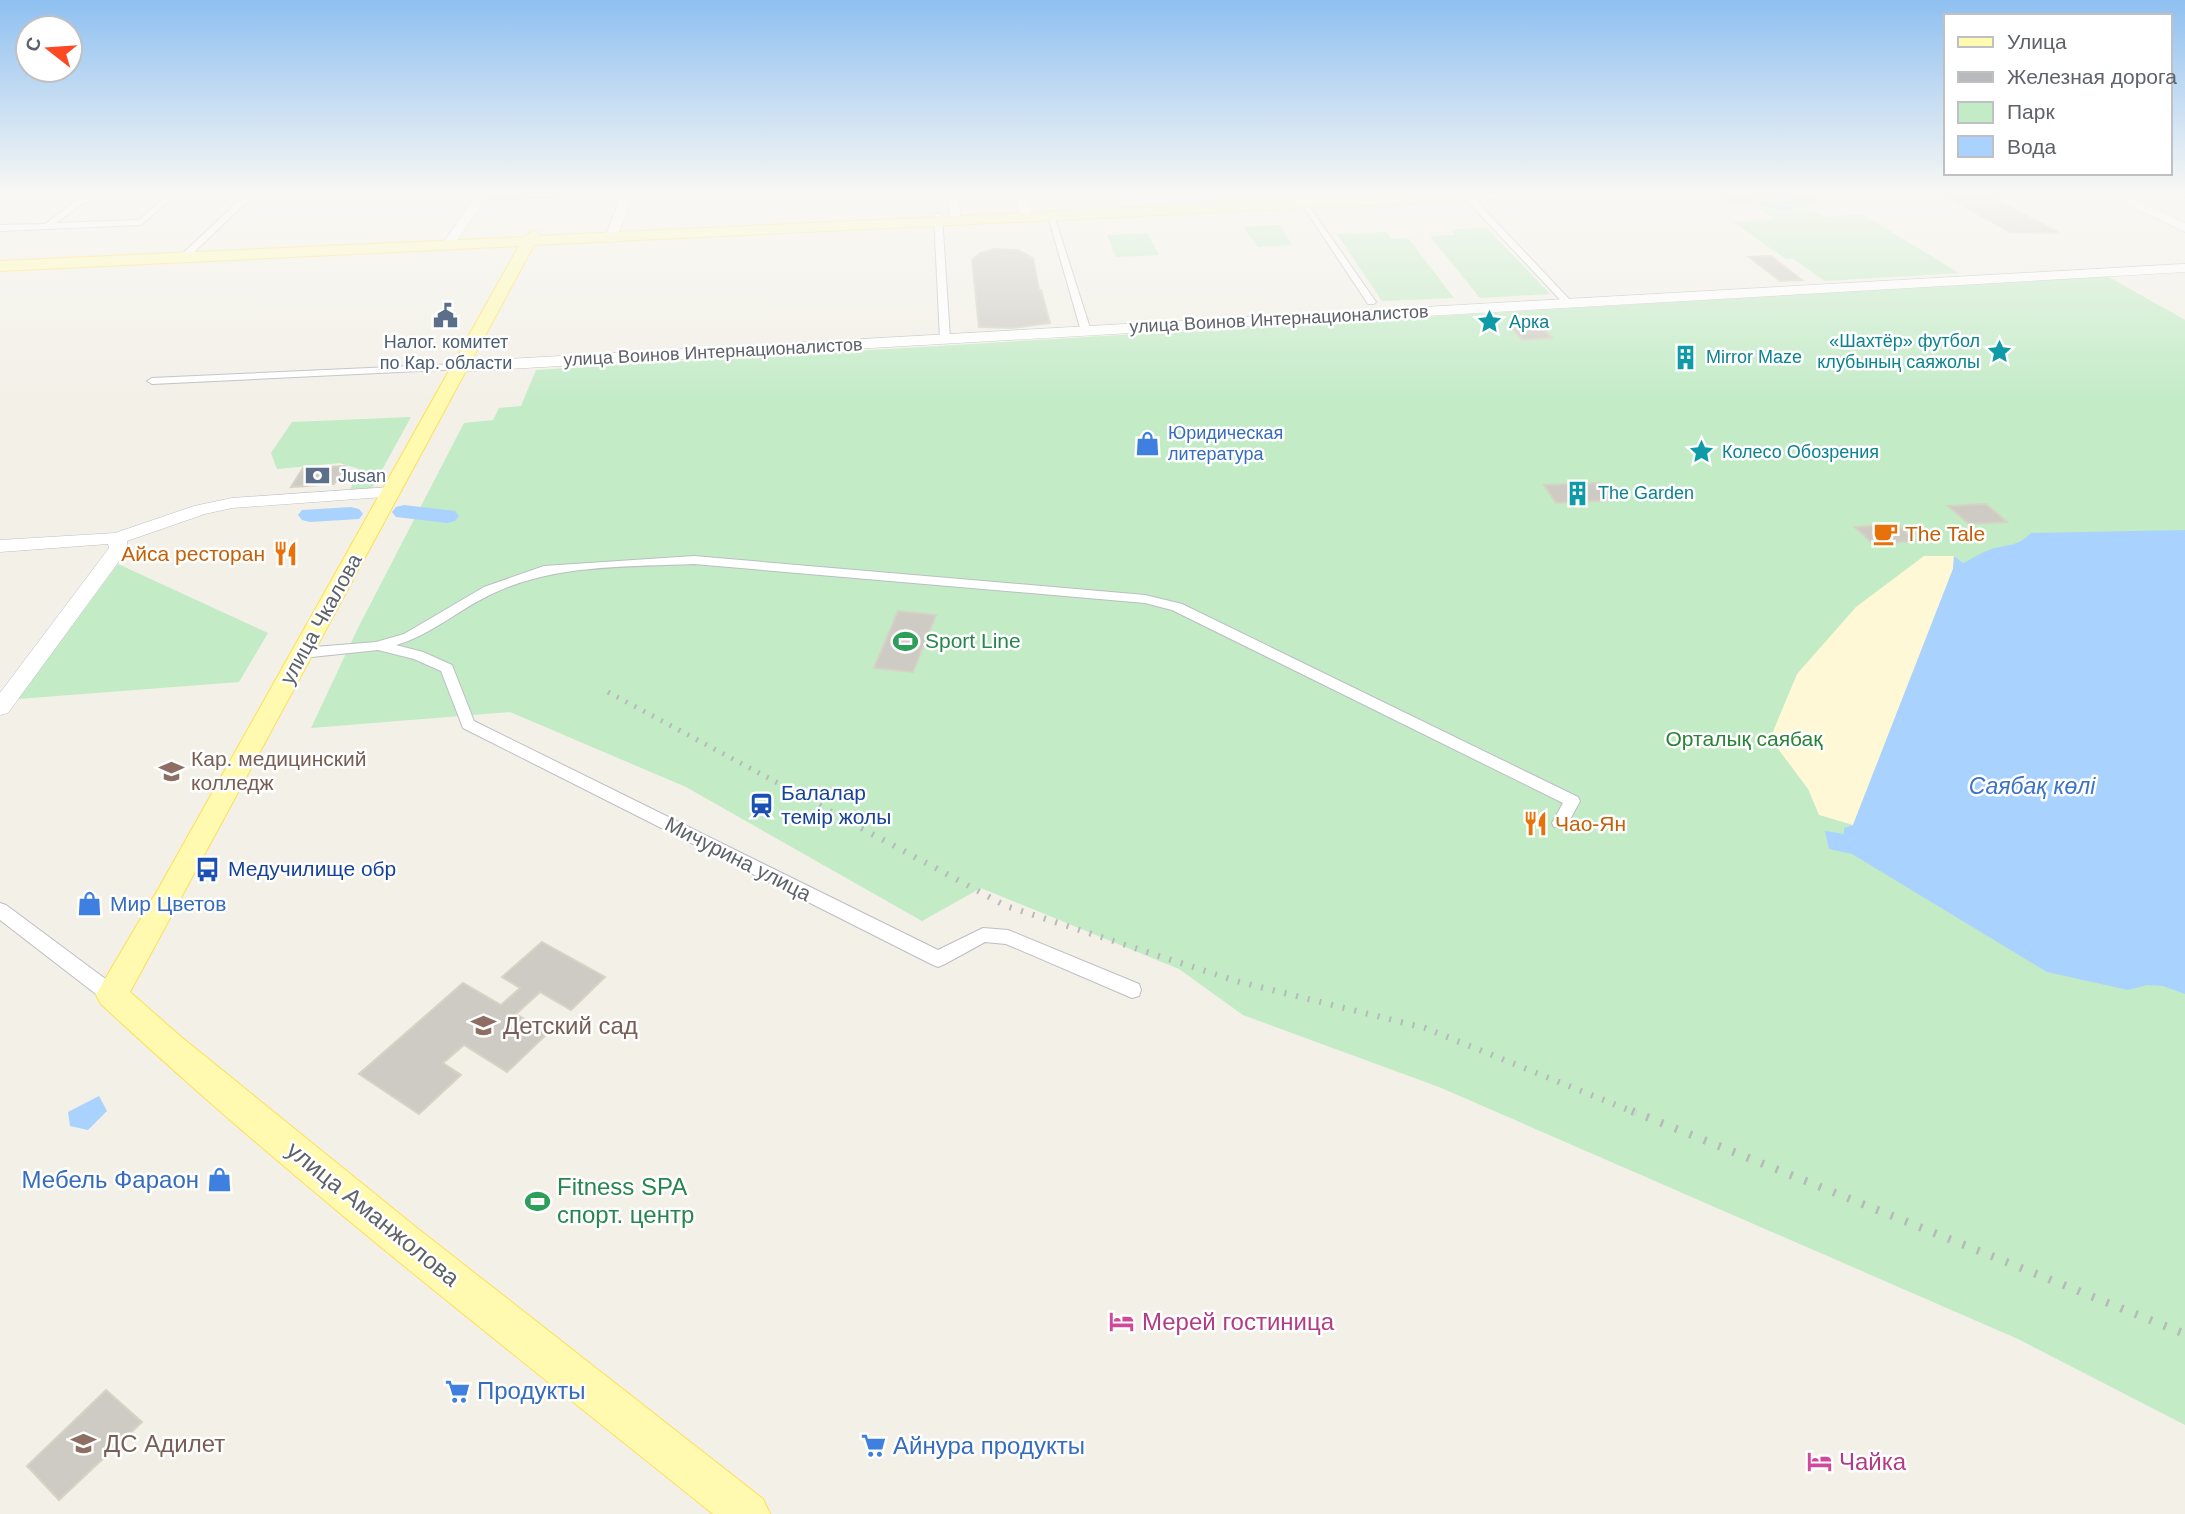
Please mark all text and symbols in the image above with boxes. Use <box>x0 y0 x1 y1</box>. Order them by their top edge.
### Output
north arrow <box>14 14 84 84</box>
legend <box>1944 14 2171 175</box>
text: Улица <box>2007 30 2067 53</box>
text: С <box>21 34 45 54</box>
text: Железная дорога <box>2007 65 2177 88</box>
text: Парк <box>2007 100 2055 123</box>
text: Вода <box>2007 135 2056 158</box>
public building icon: Налог. комитет по Кар. области <box>432 301 460 329</box>
street label: улица Воинов Интернационалистов <box>1129 301 1429 337</box>
place icon: Арка <box>1475 308 1503 336</box>
place label: Арка <box>1509 312 1550 332</box>
place label: «Шахтёр» футбол клубының саяжолы <box>1817 331 1980 372</box>
place label: Налог. комитет по Кар. области <box>380 332 512 373</box>
street label: улица Воинов Интернационалистов <box>563 334 863 370</box>
place icon: «Шахтёр» футбол клубының саяжолы <box>1986 337 2014 365</box>
building icon: Mirror Maze <box>1672 343 1700 371</box>
place label: Mirror Maze <box>1706 347 1802 367</box>
place label: Юридическая литература <box>1168 423 1283 464</box>
shop icon: Юридическая литература <box>1134 429 1162 457</box>
place icon: Колесо Обозрения <box>1688 438 1716 466</box>
place label: Колесо Обозрения <box>1722 442 1879 462</box>
bank icon: Jusan <box>304 462 332 490</box>
place label: Jusan <box>338 466 386 486</box>
building icon: The Garden <box>1564 479 1592 507</box>
place label: The Garden <box>1598 483 1694 503</box>
cafe icon: The Tale <box>1871 520 1899 548</box>
place label: The Tale <box>1905 522 1985 545</box>
restaurant icon: Айса ресторан <box>271 540 299 568</box>
place label: Айса ресторан <box>121 542 265 565</box>
street label: улица Чкалова <box>275 549 366 688</box>
sports icon: Sport Line <box>891 627 919 655</box>
place label: Sport Line <box>925 629 1021 652</box>
park label: Орталық саябақ <box>1666 727 1823 750</box>
place label: Кар. медицинский колледж <box>191 747 366 794</box>
school or university icon: Кар. медицинский колледж <box>157 757 185 785</box>
water label: Саябақ көлі <box>1969 773 2096 799</box>
place label: Балалар темір жолы <box>781 781 891 828</box>
station icon: Балалар темір жолы <box>747 791 775 819</box>
restaurant icon: Чао-Ян <box>1521 810 1549 838</box>
street label: Мичурина улица <box>661 812 815 905</box>
place label: Чао-Ян <box>1555 812 1626 835</box>
bus stop icon: Медучилище обр <box>194 855 222 883</box>
place label: Медучилище обр <box>228 857 396 880</box>
shop icon: Мир Цветов <box>76 890 104 918</box>
place label: Мир Цветов <box>110 892 226 915</box>
school or university icon: Детский сад <box>469 1012 497 1040</box>
place label: Детский сад <box>503 1012 638 1039</box>
street label: улица Аманжолова <box>282 1136 466 1292</box>
place label: Мебель Фараон <box>22 1166 199 1193</box>
shop icon: Мебель Фараон <box>205 1166 233 1194</box>
place label: Fitness SPA спорт. центр <box>557 1173 694 1228</box>
sports icon: Fitness SPA спорт. центр <box>523 1187 551 1215</box>
hotel icon: Мерей гостиница <box>1108 1308 1136 1336</box>
place label: Мерей гостиница <box>1142 1308 1335 1335</box>
supermarket icon: Продукты <box>443 1377 471 1405</box>
place label: Продукты <box>477 1377 585 1404</box>
school or university icon: ДС Адилет <box>70 1430 98 1458</box>
place label: ДС Адилет <box>104 1430 225 1457</box>
supermarket icon: Айнура продукты <box>859 1432 887 1460</box>
place label: Айнура продукты <box>893 1432 1085 1459</box>
hotel icon: Чайка <box>1805 1448 1833 1476</box>
place label: Чайка <box>1839 1448 1907 1475</box>

